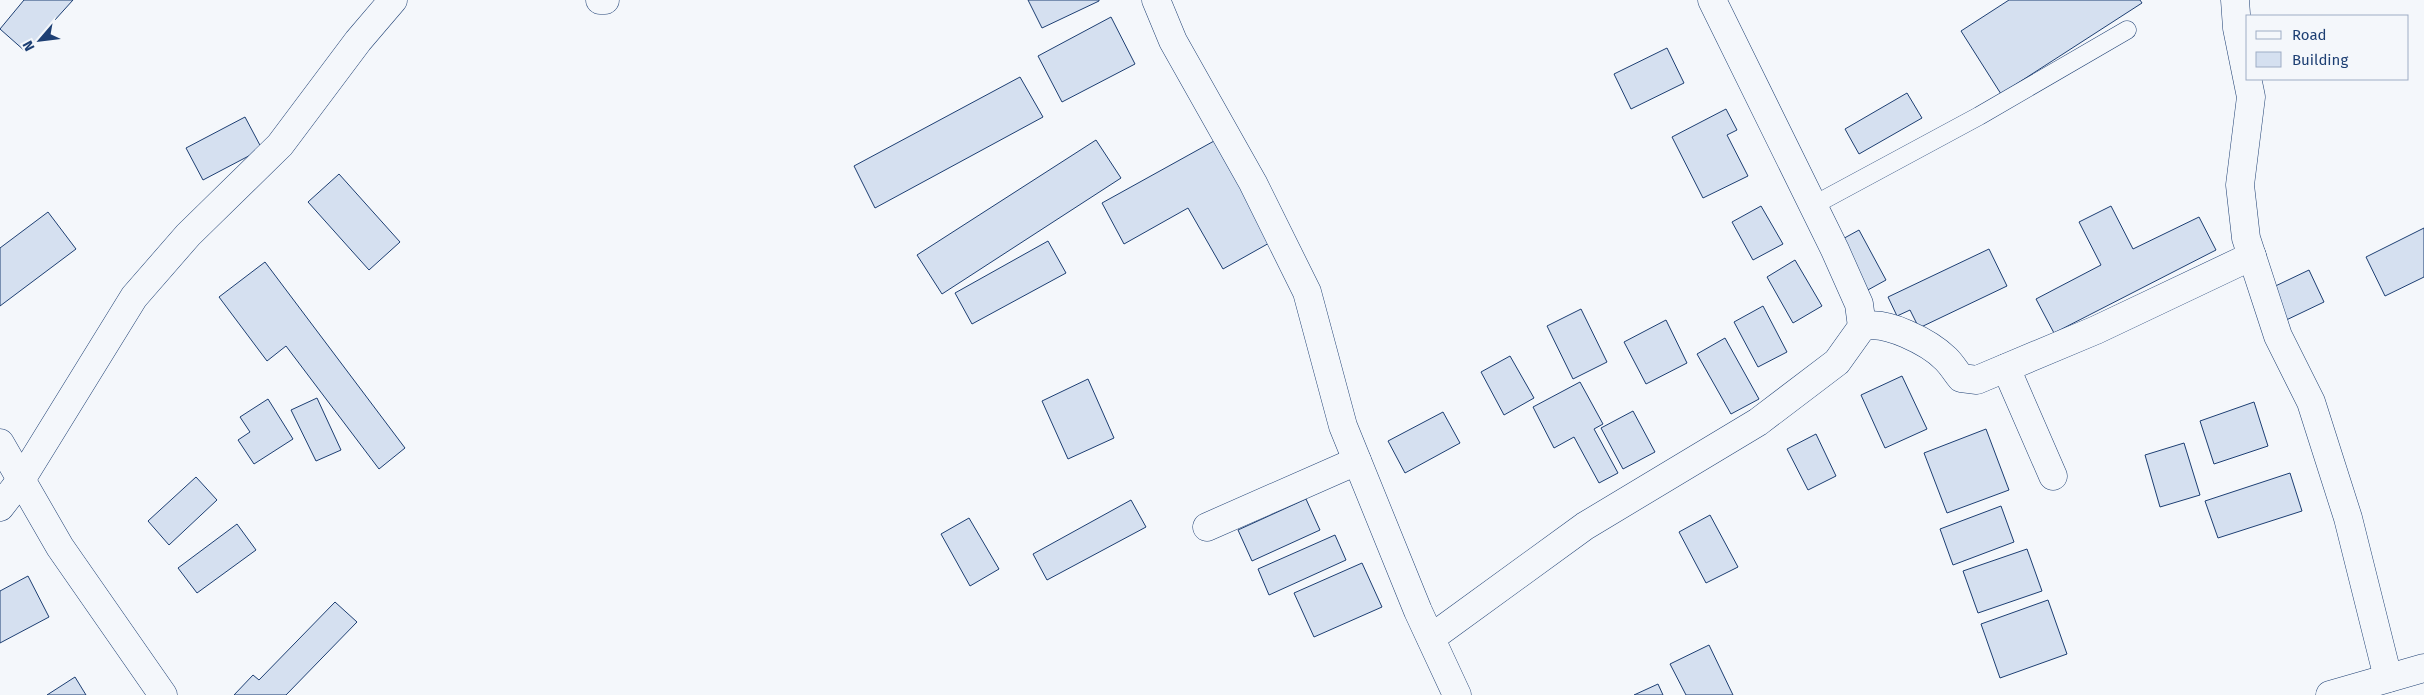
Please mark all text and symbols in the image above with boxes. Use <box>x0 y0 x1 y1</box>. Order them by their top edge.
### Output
north arrow <box>15 15 65 65</box>
legend <box>2246 15 2409 80</box>
text: Road <box>2292 26 2327 44</box>
text: N <box>19 38 39 54</box>
text: Building <box>2292 51 2348 69</box>

